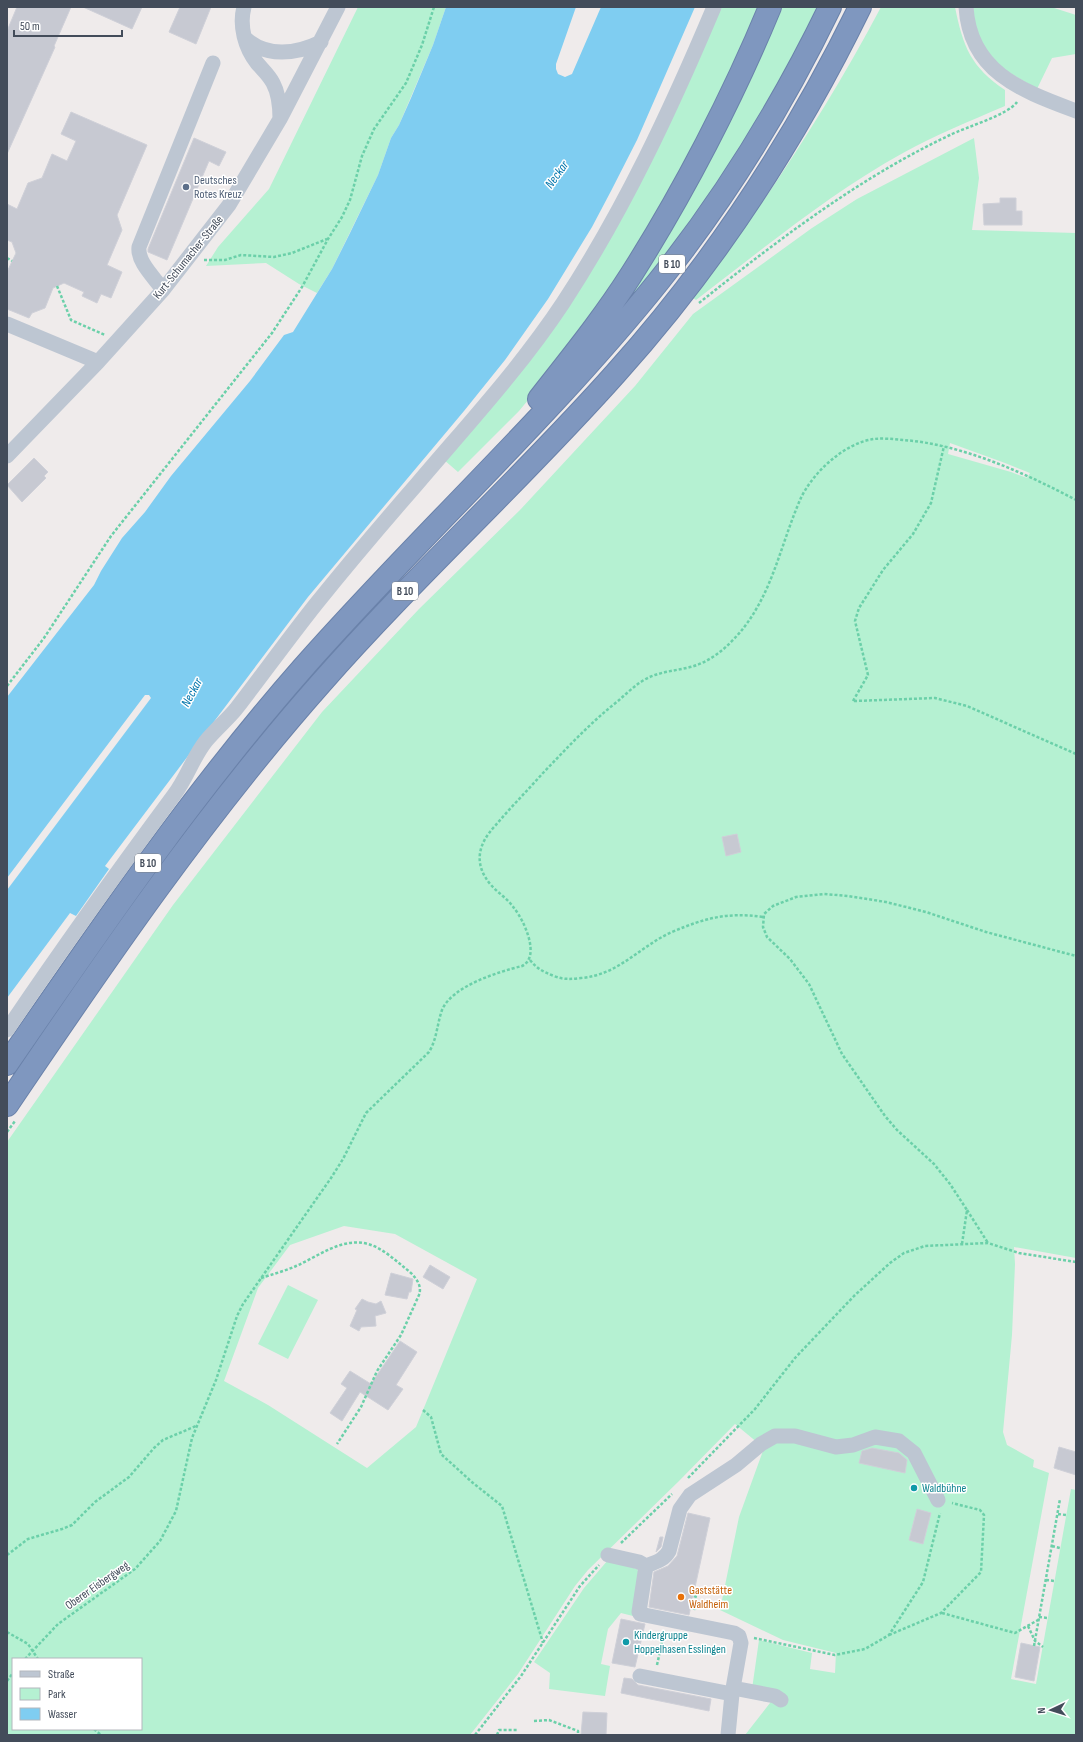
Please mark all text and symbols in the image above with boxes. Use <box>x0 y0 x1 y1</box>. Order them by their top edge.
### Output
scale bar <box>14 12 122 38</box>
text: 50 m <box>20 19 40 34</box>
water label: Neckar <box>541 157 573 192</box>
place label: Deutsches Rotes Kreuz <box>194 173 242 202</box>
marker: Deutsches Rotes Kreuz <box>181 182 191 192</box>
street label: Kurt-Schumacher-Straße <box>150 212 227 302</box>
road number: B 10 <box>659 255 685 273</box>
road number: B 10 <box>392 582 418 600</box>
water label: Neckar <box>178 674 207 710</box>
road number: B 10 <box>135 854 161 872</box>
place label: Waldbühne <box>922 1481 967 1496</box>
marker: Waldbühne <box>909 1483 919 1493</box>
street label: Oberer Eisbergweg <box>62 1558 132 1613</box>
place label: Gaststätte Waldheim <box>689 1583 732 1612</box>
marker: Gaststätte Waldheim <box>676 1592 686 1602</box>
place label: Kindergruppe Hoppelhasen Esslingen <box>634 1628 726 1657</box>
marker: Kindergruppe Hoppelhasen Esslingen <box>621 1637 631 1647</box>
legend <box>12 1658 142 1730</box>
text: Straße <box>48 1667 75 1682</box>
text: Park <box>48 1687 66 1702</box>
north arrow <box>1031 1690 1071 1730</box>
text: Wasser <box>48 1707 77 1722</box>
text: N <box>1035 1707 1048 1714</box>

